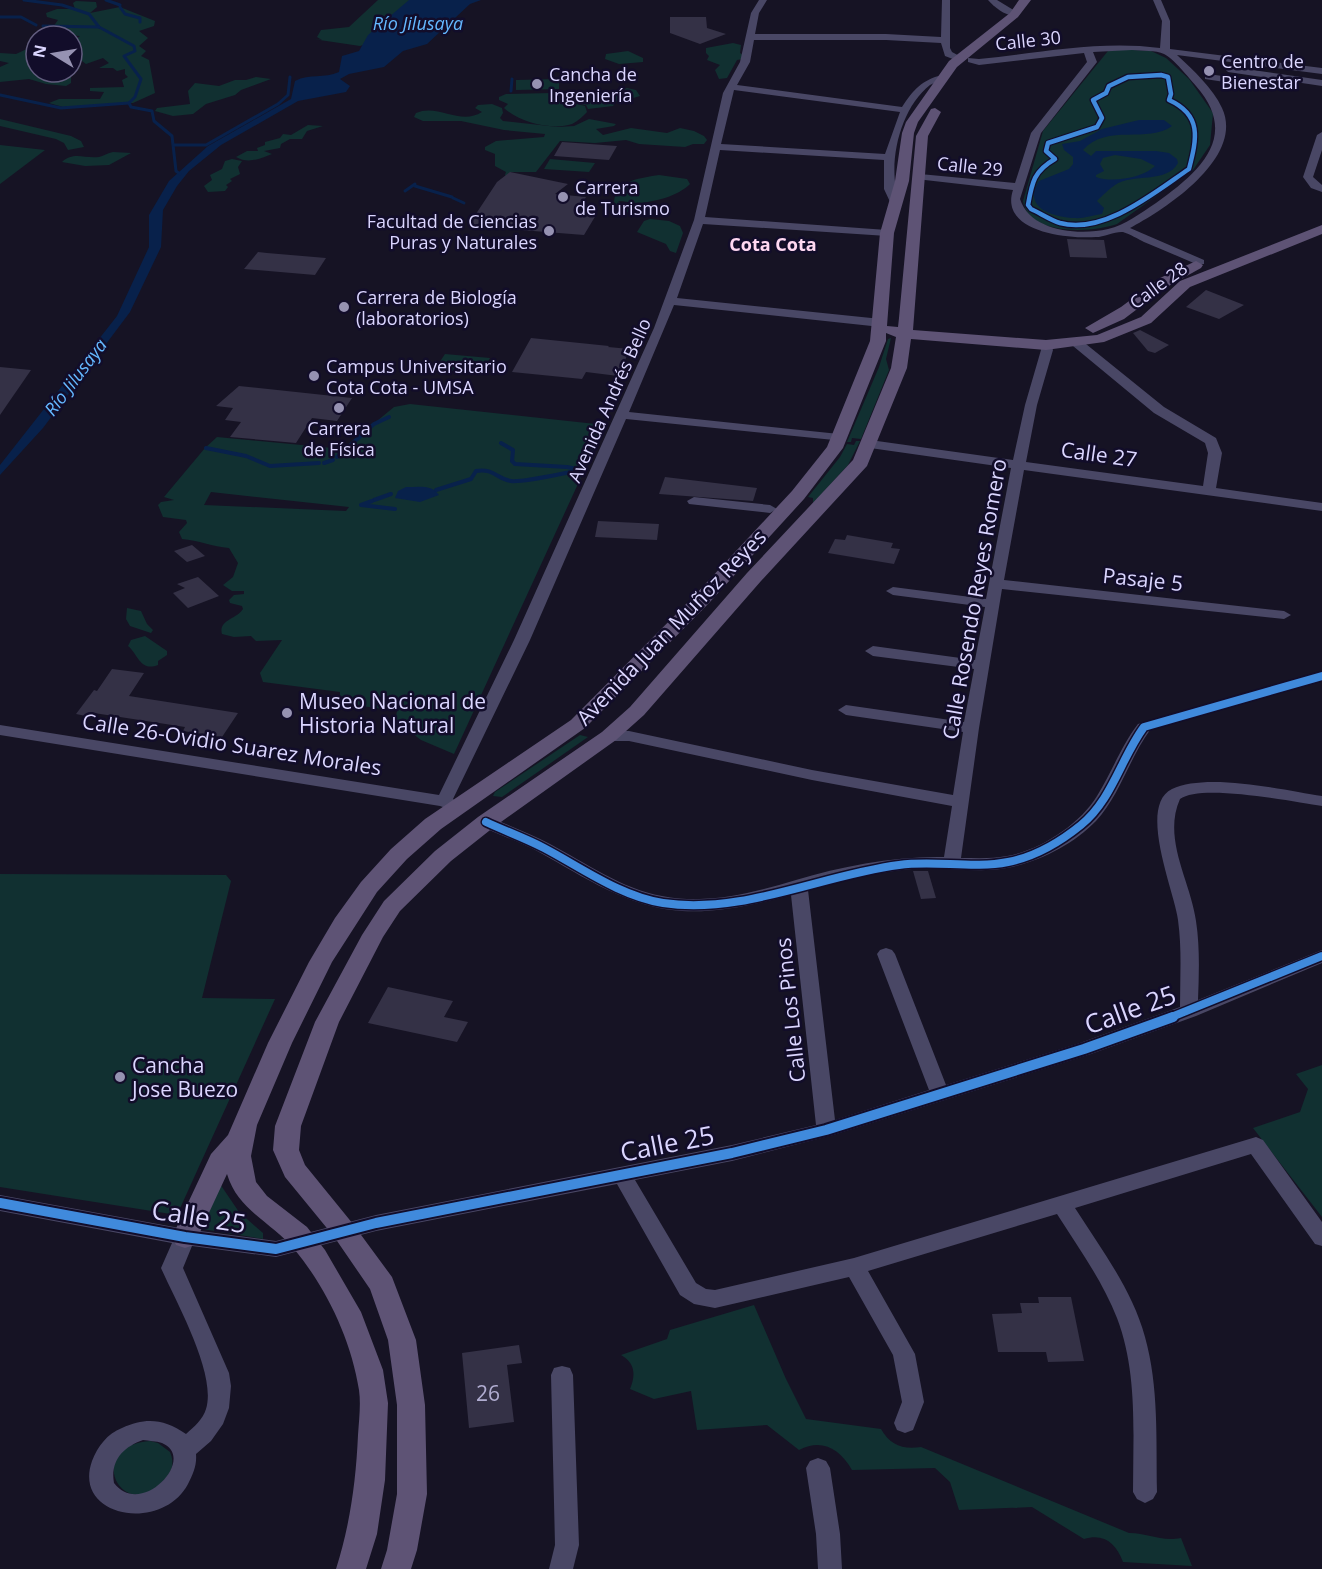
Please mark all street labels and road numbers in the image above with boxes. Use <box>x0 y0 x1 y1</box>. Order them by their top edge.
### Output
street label: Calle 30 <box>994 25 1062 55</box>
street label: Calle 29 <box>936 151 1004 181</box>
street label: Calle 28 <box>1124 256 1192 314</box>
street label: Avenida Andrés Bello <box>562 314 656 486</box>
street label: Calle 27 <box>1059 435 1139 473</box>
street label: Calle Rosendo Reyes Romero <box>936 456 1012 742</box>
street label: Avenida Juan Muñoz Reyes <box>570 523 772 731</box>
street label: Pasaje 5 <box>1101 561 1185 597</box>
street label: Calle 26-Ovidio Suarez Morales <box>80 707 384 781</box>
street label: Calle Los Pinos <box>768 936 812 1084</box>
street label: Calle 25 <box>1079 976 1181 1042</box>
street label: Calle 25 <box>617 1116 717 1170</box>
street label: Calle 25 <box>149 1191 249 1241</box>

